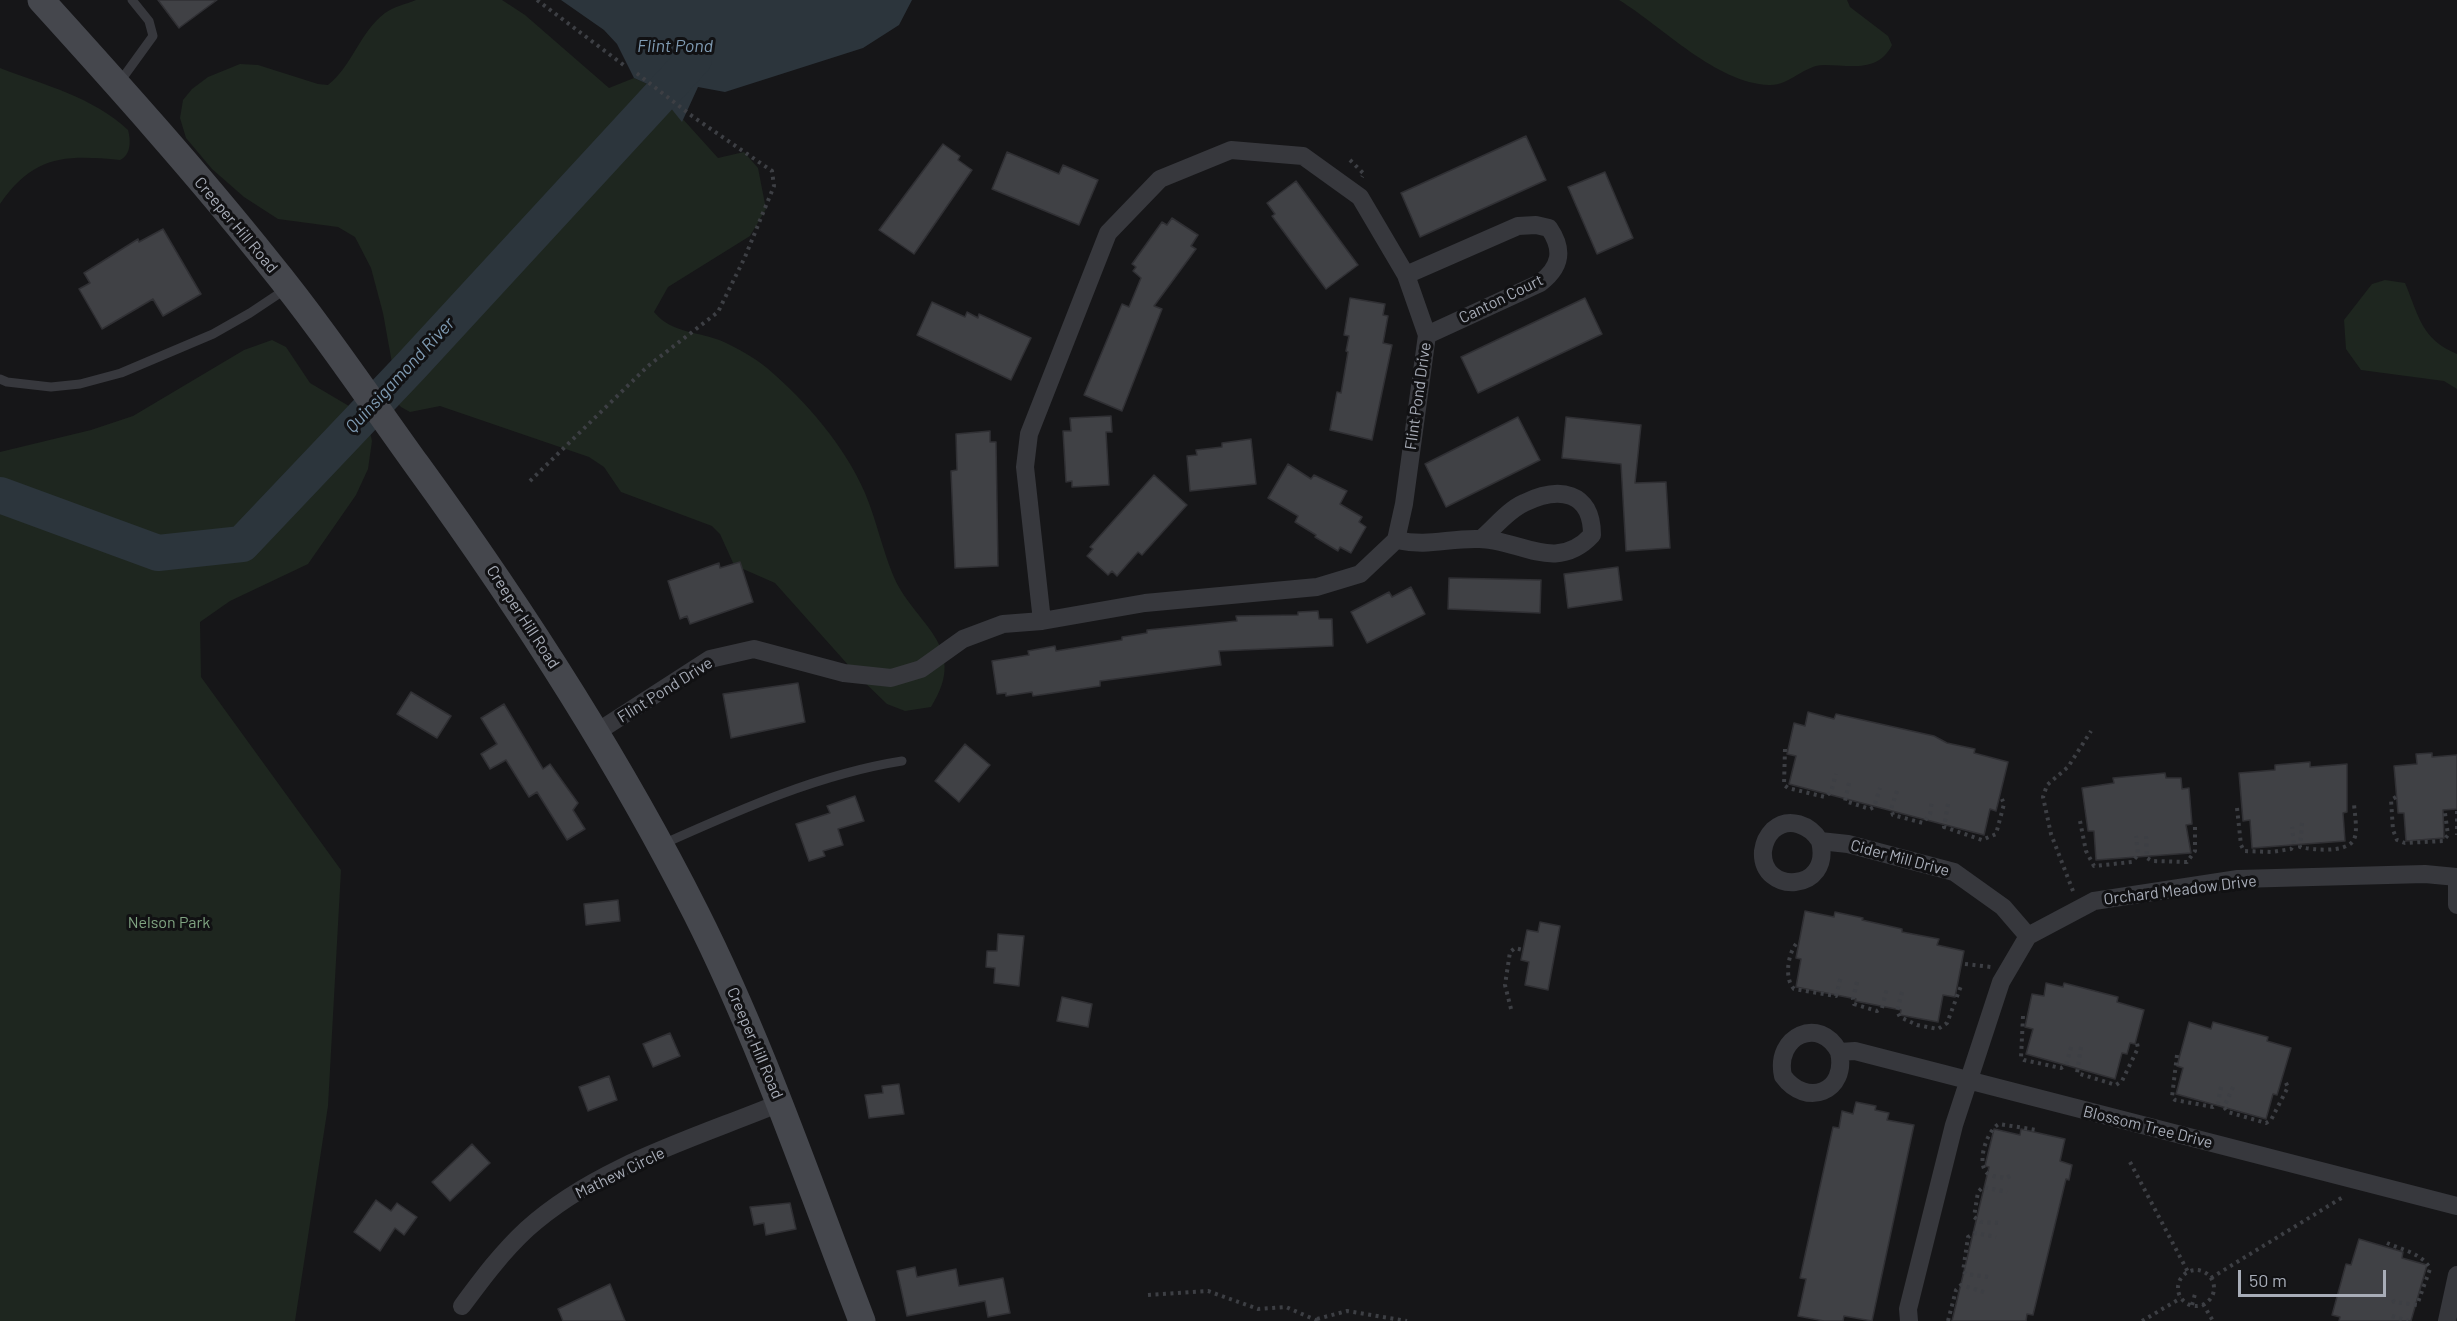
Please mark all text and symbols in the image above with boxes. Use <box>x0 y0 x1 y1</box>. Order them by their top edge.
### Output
water label: Flint Pond <box>637 35 713 57</box>
street label: Creeper Hill Road <box>190 173 282 277</box>
street label: Canton Court <box>1456 270 1546 328</box>
water label: Quinsigamond River <box>341 313 459 437</box>
street label: Flint Pond Drive <box>1401 341 1435 451</box>
street label: Creeper Hill Road <box>482 562 564 672</box>
street label: Flint Pond Drive <box>614 653 716 727</box>
street label: Cider Mill Drive <box>1848 836 1952 880</box>
street label: Orchard Meadow Drive <box>2102 871 2258 909</box>
park label: Nelson Park <box>128 913 210 933</box>
street label: Creeper Hill Road <box>723 984 787 1102</box>
street label: Blossom Tree Drive <box>2081 1102 2215 1152</box>
street label: Mathew Circle <box>572 1143 668 1203</box>
scale bar <box>2241 1258 2390 1296</box>
text: 50 m <box>2249 1269 2287 1291</box>

